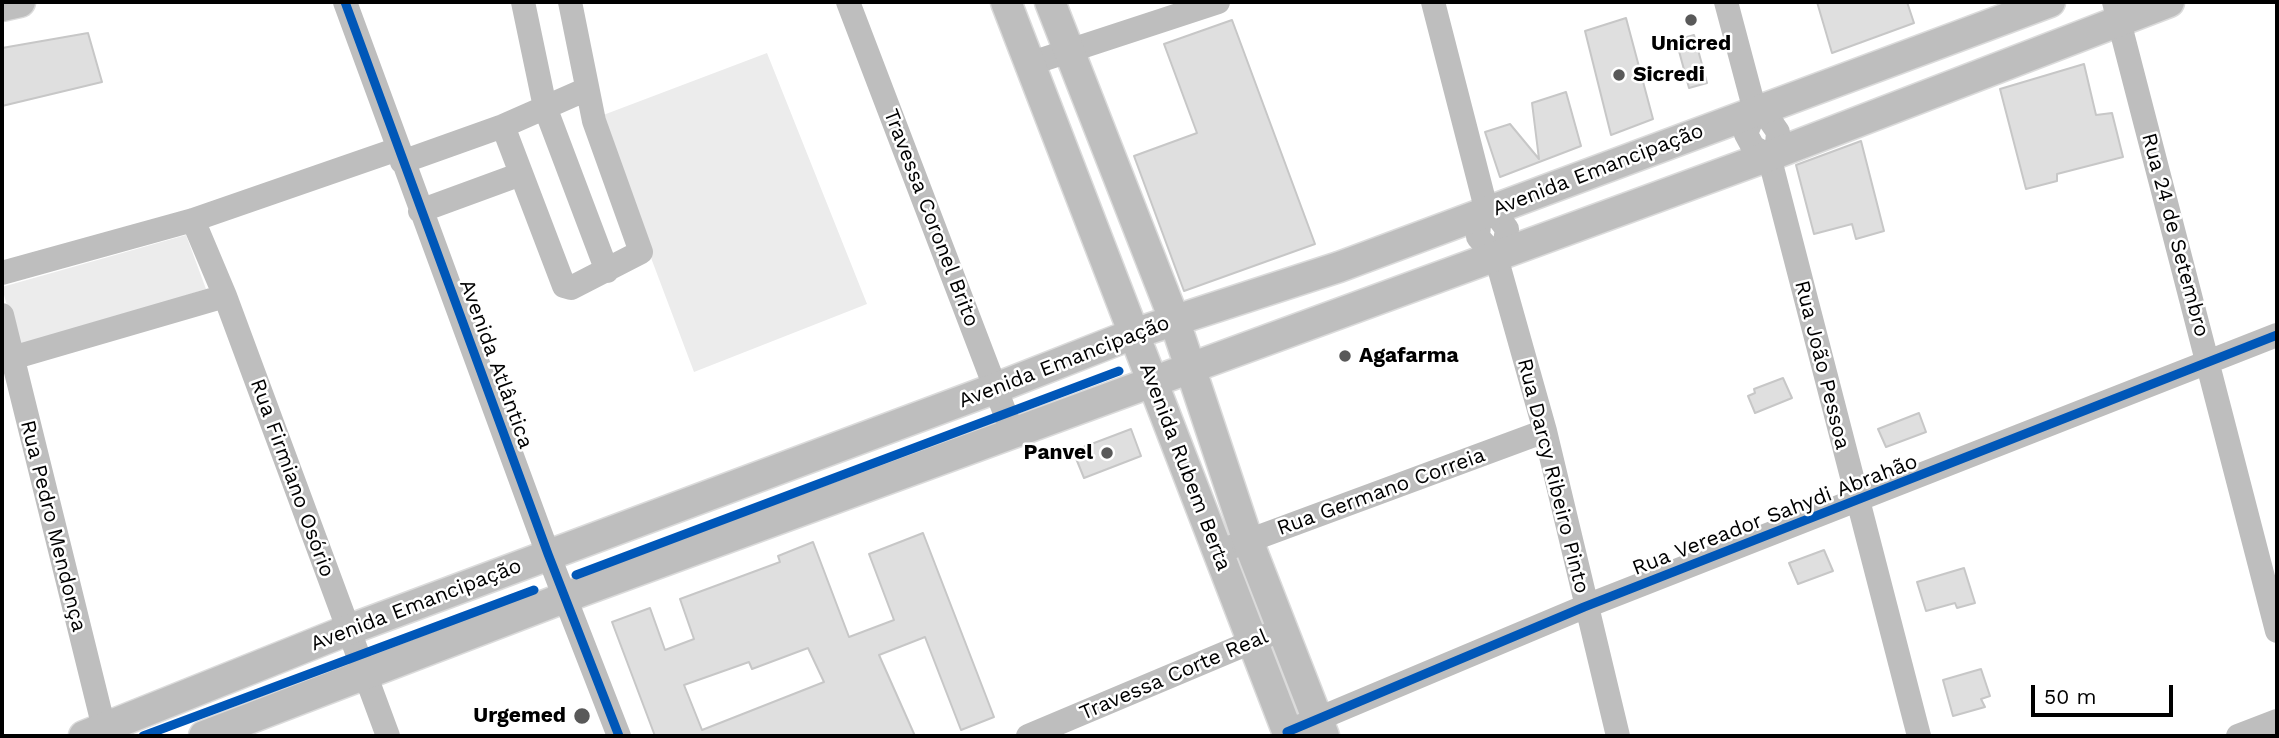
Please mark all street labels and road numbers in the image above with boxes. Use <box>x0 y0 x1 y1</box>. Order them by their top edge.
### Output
street label: Travessa Coronel Brito <box>878 106 984 330</box>
street label: Avenida Emancipação <box>1489 118 1707 222</box>
street label: Rua 24 de Setembro <box>2136 130 2214 340</box>
street label: Avenida Atlântica <box>454 276 538 452</box>
street label: Rua João Pessoa <box>1789 278 1855 452</box>
street label: Avenida Emancipação <box>955 310 1173 414</box>
street label: Rua Darcy Ribeiro Pinto <box>1512 356 1594 596</box>
street label: Avenida Rubem Berta <box>1134 360 1236 574</box>
street label: Rua Firmiano Osório <box>244 375 340 581</box>
street label: Rua Pedro Mendonça <box>15 418 91 634</box>
street label: Rua Germano Correia <box>1273 443 1489 541</box>
street label: Rua Vereador Sahydi Abrahão <box>1629 449 1921 581</box>
street label: Avenida Emancipação <box>307 553 525 657</box>
street label: Travessa Corte Real <box>1076 624 1272 726</box>

